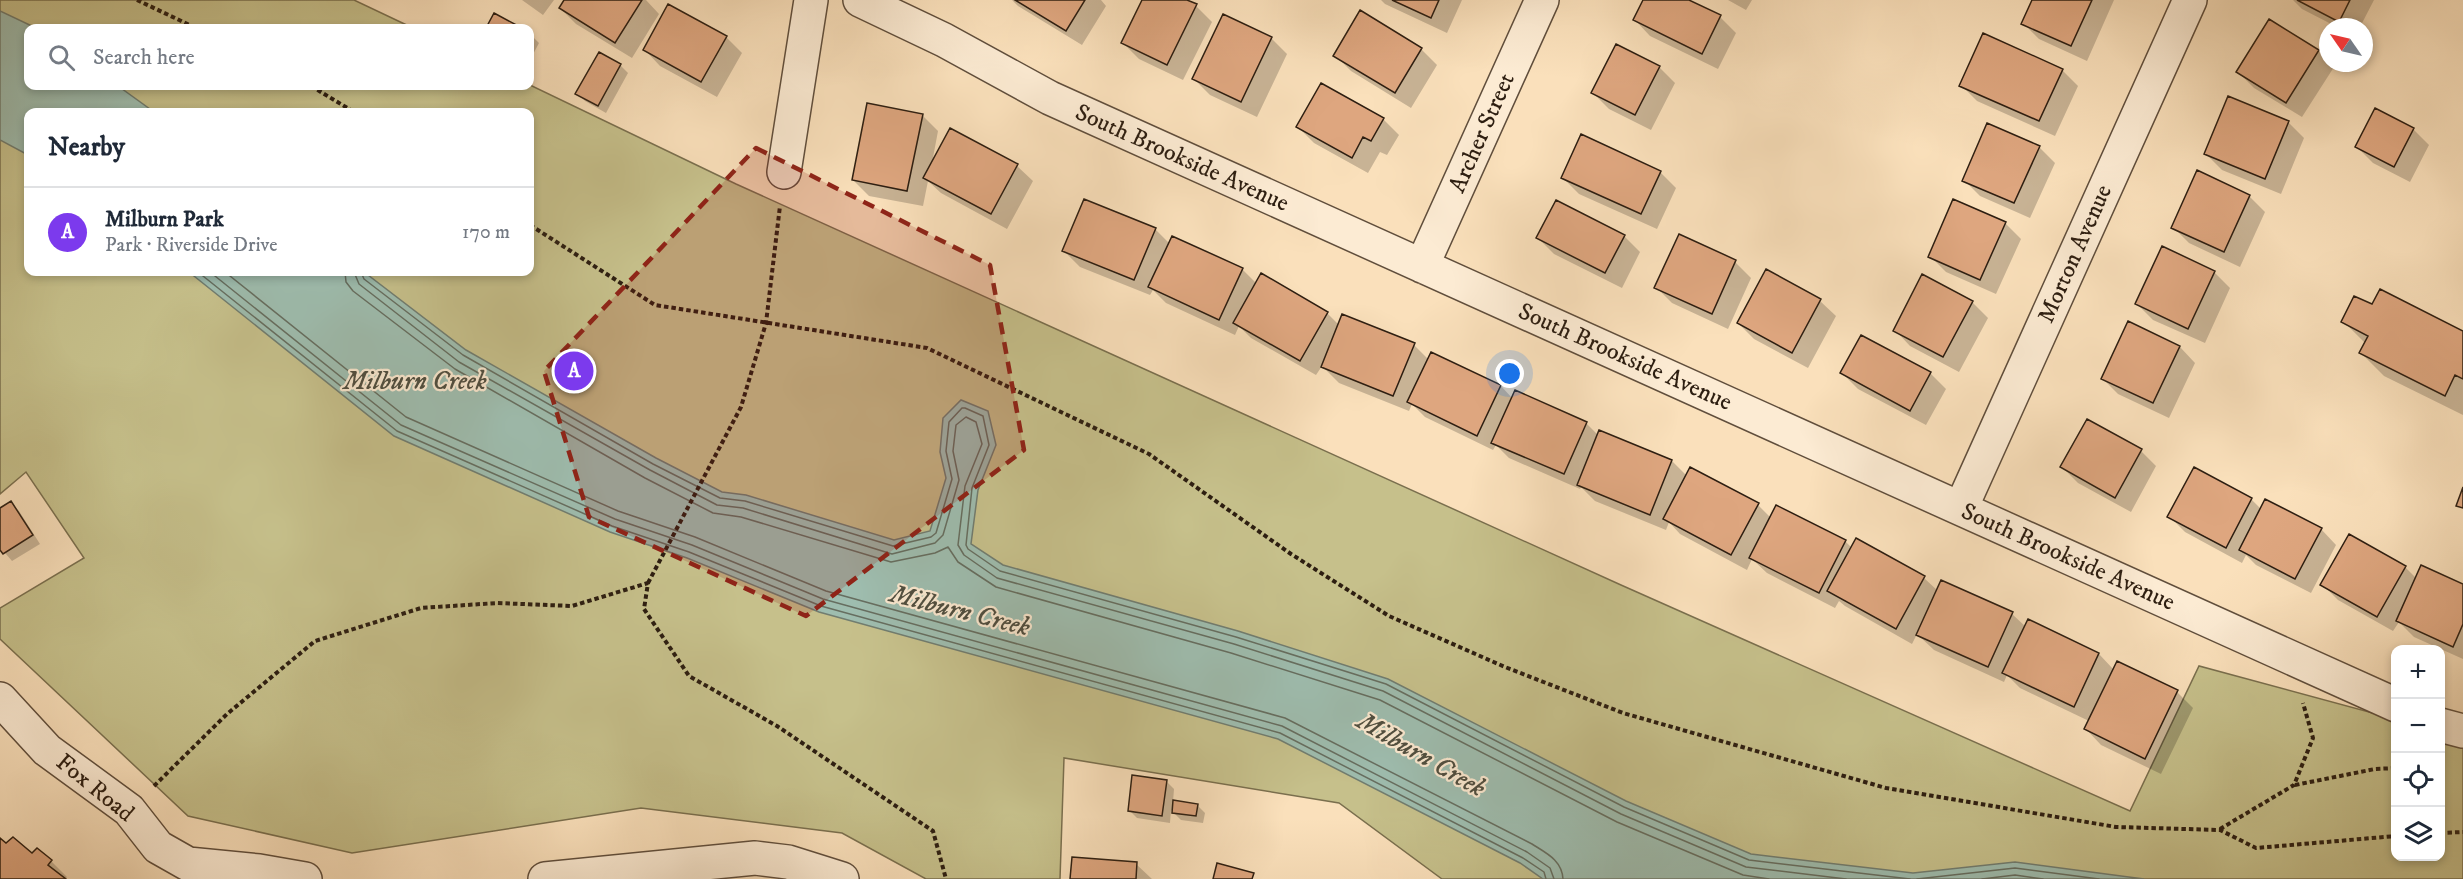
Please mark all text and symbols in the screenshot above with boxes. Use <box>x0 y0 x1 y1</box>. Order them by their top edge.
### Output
north arrow <box>2319 18 2373 72</box>
search box <box>24 24 534 90</box>
icon: search <box>45 41 78 74</box>
text: Search here <box>93 44 195 71</box>
street label: Archer Street <box>1442 68 1522 197</box>
street label: South Brookside Avenue <box>1070 97 1294 219</box>
text: Nearby <box>48 131 125 164</box>
street label: Morton Avenue <box>2031 180 2119 328</box>
text: Milburn Park <box>105 206 224 233</box>
text: A <box>61 220 74 245</box>
text: 170 m <box>462 220 510 245</box>
text: Park · Riverside Drive <box>105 233 278 258</box>
street label: South Brookside Avenue <box>1513 296 1737 418</box>
pin: A <box>554 348 594 394</box>
your location <box>1495 359 1524 388</box>
water label: Milburn Creek <box>341 365 487 398</box>
street label: South Brookside Avenue <box>1956 496 2180 618</box>
water label: Milburn Creek <box>885 577 1034 644</box>
map controls <box>2391 645 2445 861</box>
button: + <box>2391 645 2445 699</box>
button: − <box>2391 699 2445 753</box>
water label: Milburn Creek <box>1349 704 1491 805</box>
street label: Fox Road <box>50 747 140 829</box>
button: locate <box>2391 753 2445 807</box>
button: layers <box>2391 807 2445 861</box>

